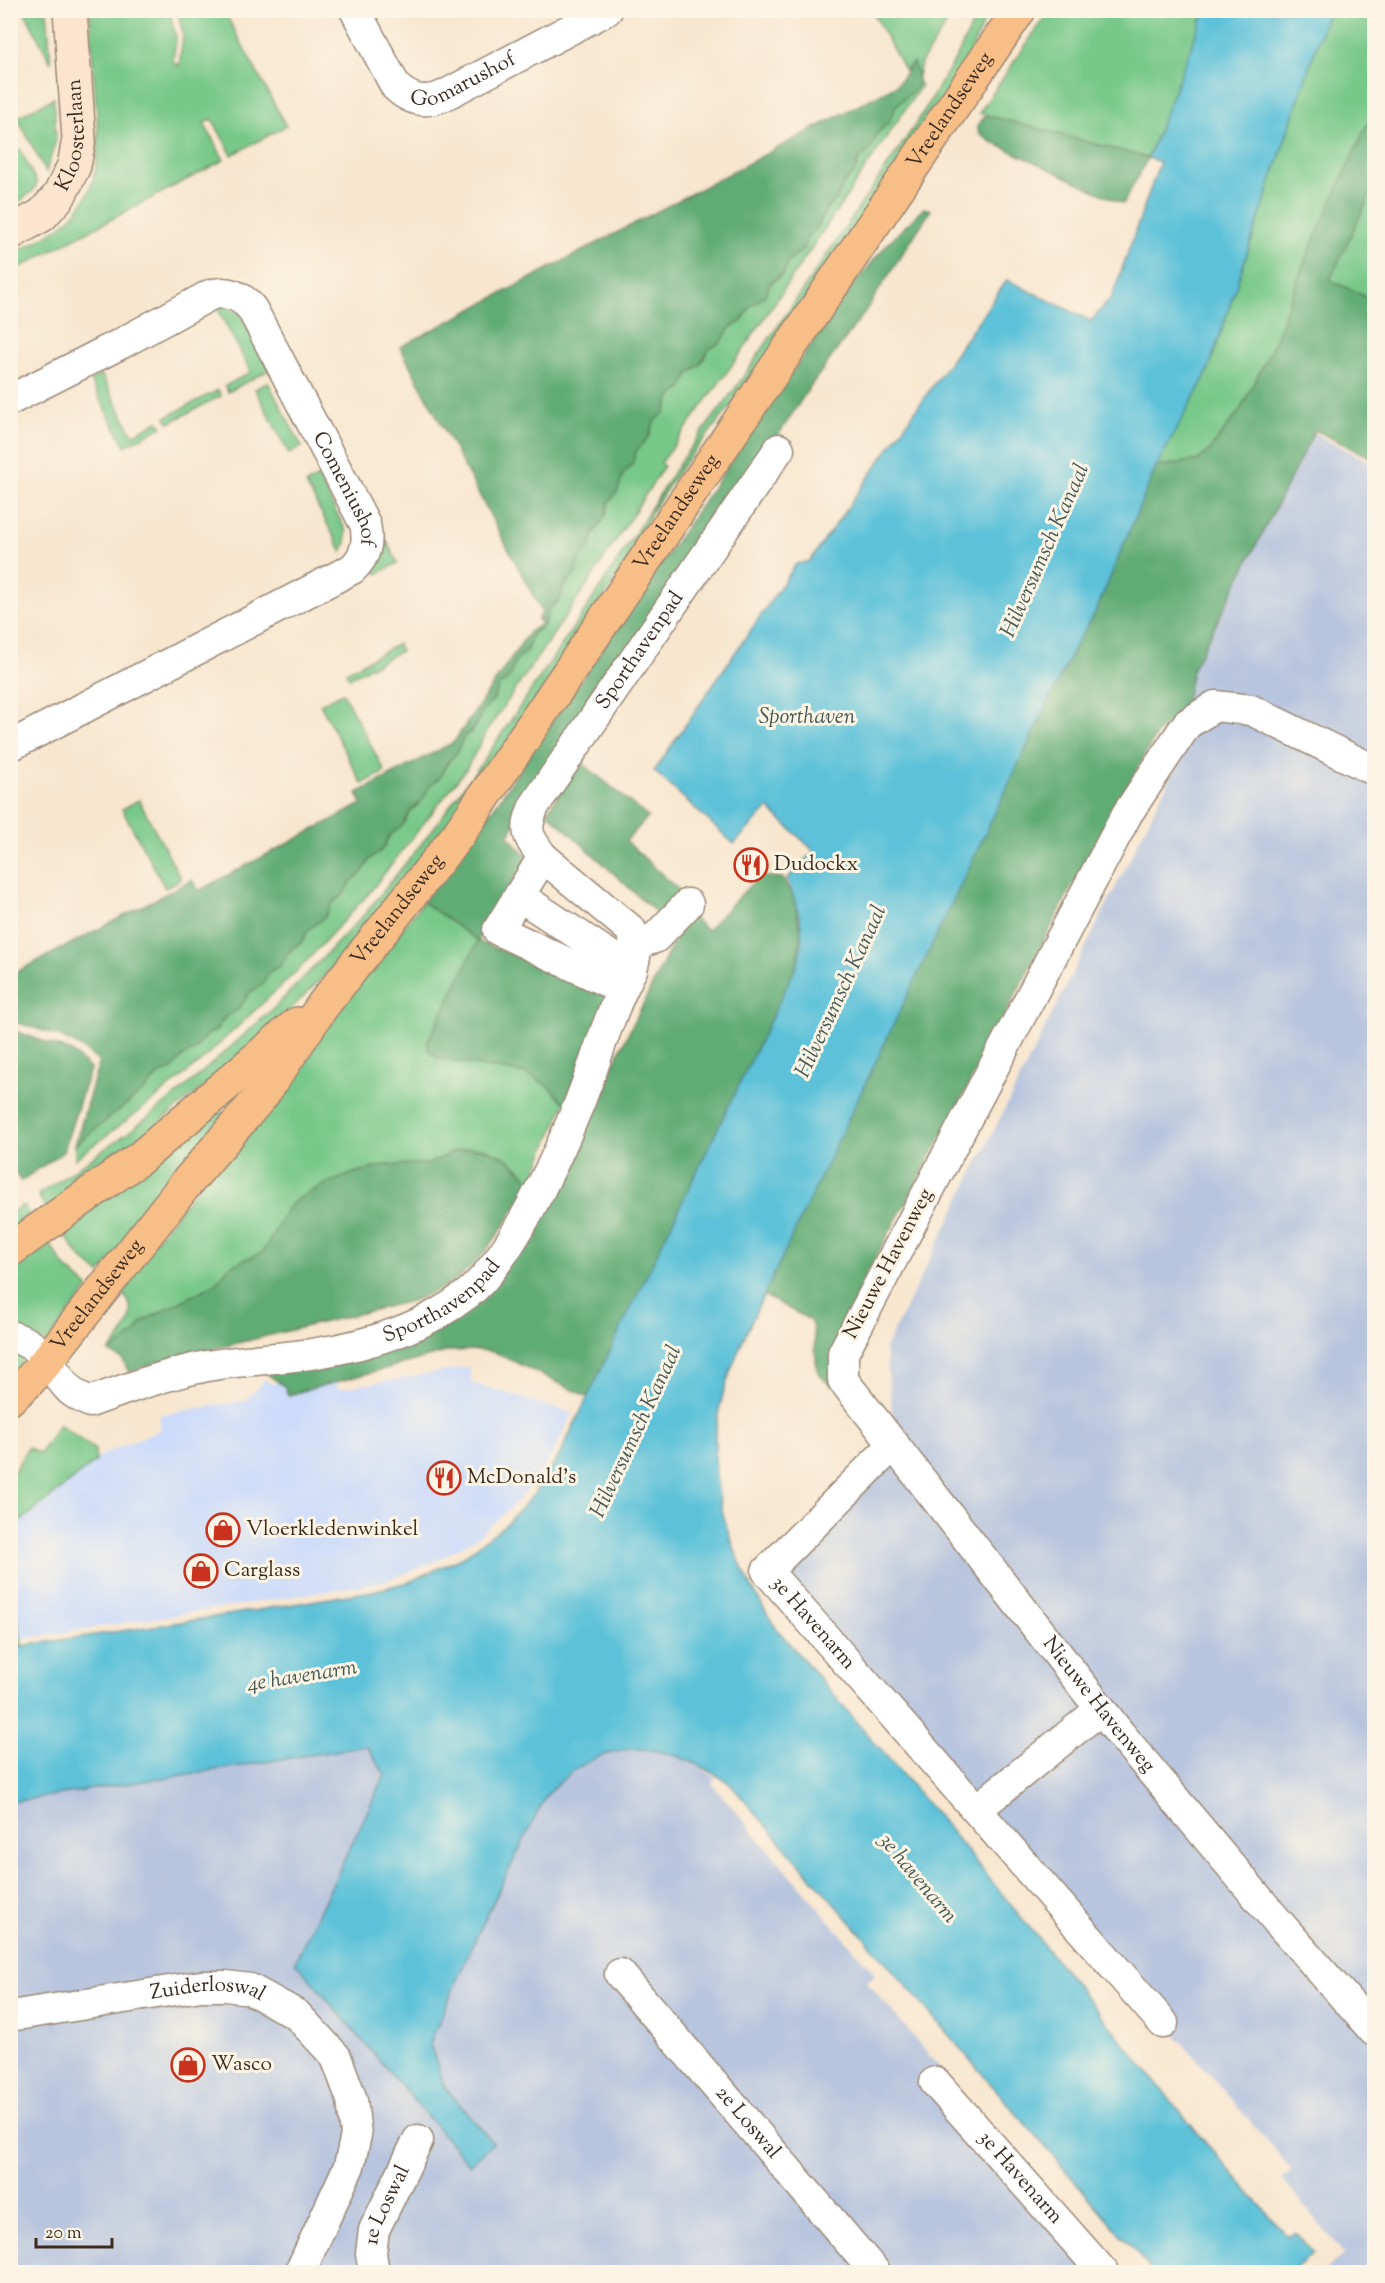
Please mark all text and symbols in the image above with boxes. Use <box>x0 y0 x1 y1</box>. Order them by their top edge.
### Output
street label: Gomarushof <box>407 44 523 116</box>
street label: Vreelandseweg <box>900 46 1001 175</box>
street label: Kloosterlaan <box>48 78 94 197</box>
street label: Comeniushof <box>304 426 382 549</box>
street label: Vreelandseweg <box>627 448 728 577</box>
water label: Hilversumsch Kanaal <box>993 459 1099 643</box>
street label: Sporthavenpad <box>589 586 692 716</box>
water label: Sporthaven <box>759 702 856 734</box>
restaurant icon: Dudockx <box>733 847 769 883</box>
street label: Vreelandseweg <box>344 848 452 973</box>
place label: Dudockx <box>774 850 858 880</box>
water label: Hilversumsch Kanaal <box>788 900 896 1084</box>
street label: Nieuwe Havenweg <box>837 1183 941 1345</box>
street label: Vreelandseweg <box>44 1233 151 1358</box>
street label: Sporthavenpad <box>379 1253 509 1351</box>
water label: Hilversumsch Kanaal <box>583 1340 691 1524</box>
restaurant icon: McDonald's <box>426 1460 462 1496</box>
place label: McDonald's <box>467 1463 576 1493</box>
shop icon: Vloerkledenwinkel <box>205 1512 241 1548</box>
place label: Vloerkledenwinkel <box>246 1515 419 1545</box>
shop icon: Carglass <box>183 1553 219 1589</box>
place label: Carglass <box>224 1556 300 1586</box>
street label: 3e Havenarm <box>763 1570 862 1677</box>
street label: Nieuwe Havenweg <box>1034 1630 1162 1780</box>
water label: 4e havenarm <box>244 1652 360 1702</box>
water label: 3e havenarm <box>869 1826 965 1931</box>
street label: Zuiderloswal <box>148 1971 271 2010</box>
shop icon: Wasco <box>170 2047 206 2083</box>
place label: Wasco <box>211 2050 272 2080</box>
street label: 2e Loswal <box>707 2080 787 2166</box>
street label: 3e Havenarm <box>970 2125 1069 2231</box>
street label: 1e Loswal <box>357 2160 418 2247</box>
scale bar <box>36 2211 112 2249</box>
text: 20 m <box>45 2221 82 2247</box>

